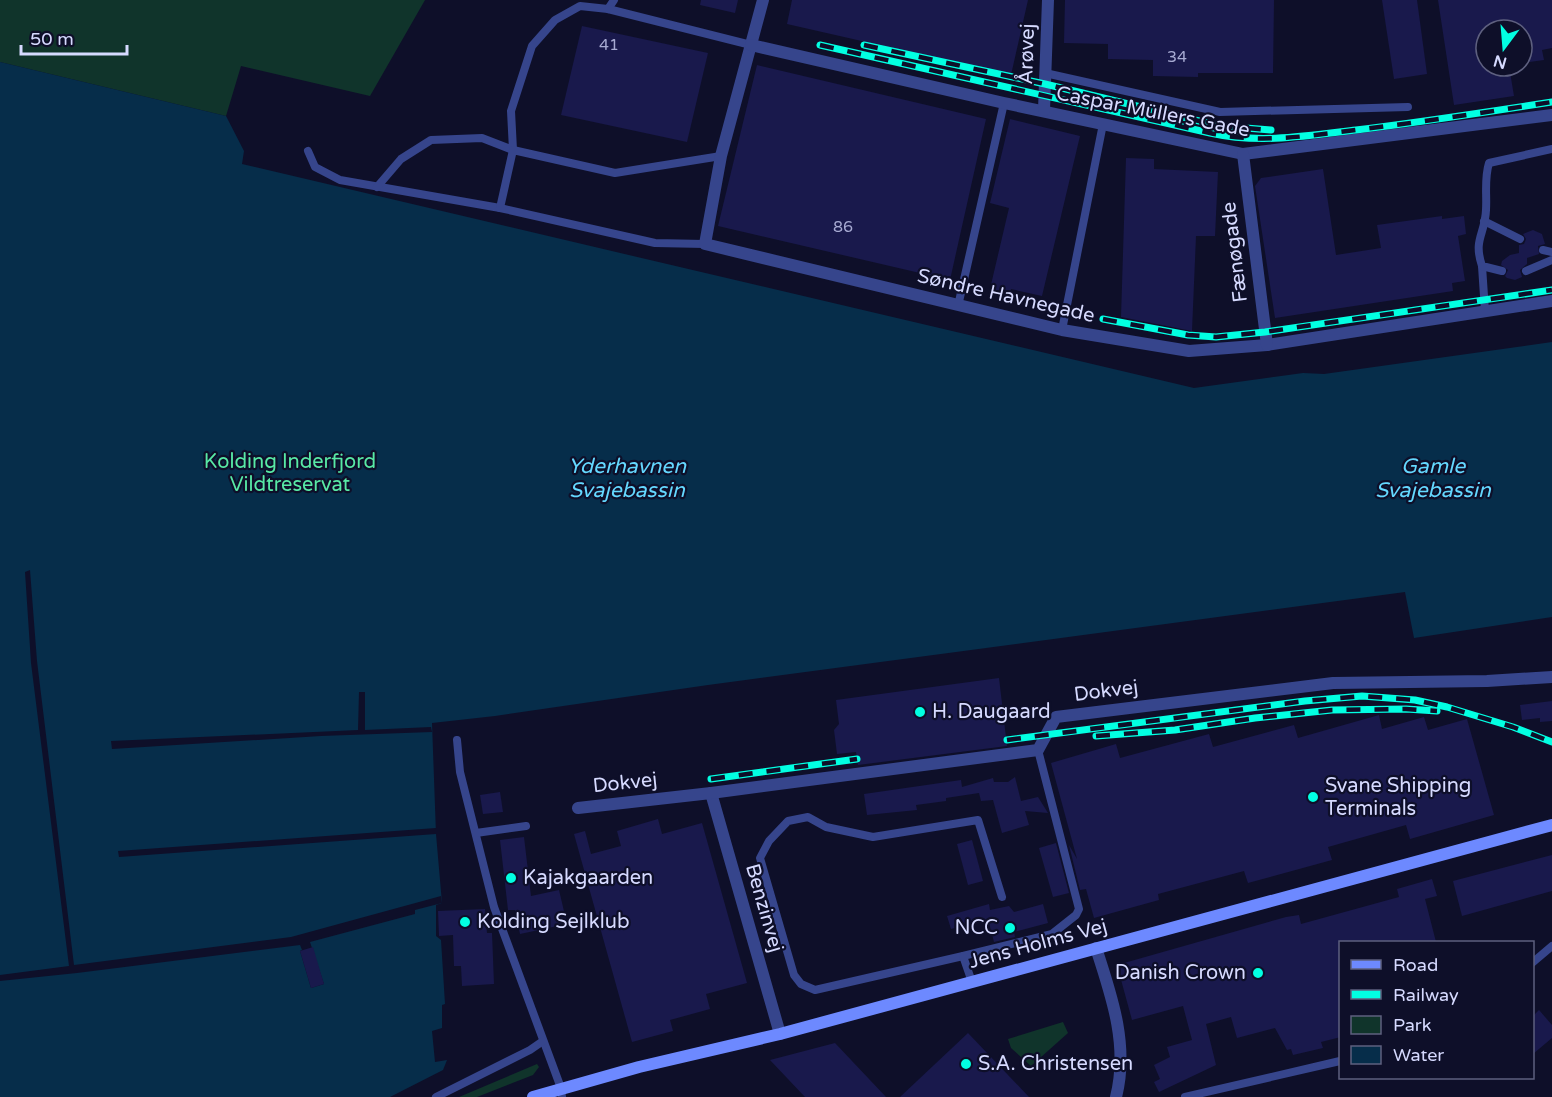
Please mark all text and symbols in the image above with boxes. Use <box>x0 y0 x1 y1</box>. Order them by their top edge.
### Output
scale bar <box>21 18 128 56</box>
north arrow <box>1474 18 1534 78</box>
street label: Årøvej <box>1013 23 1040 85</box>
text: 50 m <box>30 28 74 50</box>
house number: 41 <box>599 35 619 55</box>
house number: 34 <box>1167 47 1187 67</box>
text: N <box>1491 50 1509 73</box>
street label: Caspar Müllers Gade <box>1054 81 1252 143</box>
street label: Fænøgade <box>1217 200 1253 304</box>
house number: 86 <box>833 217 853 237</box>
street label: Søndre Havnegade <box>915 264 1097 328</box>
park label: Kolding Inderfjord Vildtreservat <box>204 450 376 497</box>
water label: Yderhavnen Svajebassin <box>568 454 687 503</box>
water label: Gamle Svajebassin <box>1375 454 1492 503</box>
street label: Dokvej <box>1072 675 1140 707</box>
place label: H. Daugaard <box>932 700 1051 724</box>
marker: H. Daugaard <box>913 705 927 719</box>
street label: Dokvej <box>592 768 658 798</box>
place label: Svane Shipping Terminals <box>1325 774 1471 821</box>
marker: Svane Shipping Terminals <box>1306 790 1320 804</box>
street label: Benzinvej <box>740 861 788 955</box>
place label: Kajakgaarden <box>523 866 653 890</box>
marker: Kajakgaarden <box>504 871 518 885</box>
place label: Kolding Sejlklub <box>477 910 630 934</box>
street label: Jens Holms Vej <box>966 914 1110 974</box>
marker: Kolding Sejlklub <box>458 915 472 929</box>
place label: NCC <box>955 916 998 940</box>
marker: NCC <box>1003 921 1017 935</box>
legend <box>1339 941 1534 1079</box>
text: Road <box>1393 954 1438 976</box>
place label: Danish Crown <box>1115 961 1246 985</box>
marker: Danish Crown <box>1251 966 1265 980</box>
text: Railway <box>1393 984 1459 1006</box>
text: Park <box>1393 1014 1432 1036</box>
text: Water <box>1393 1044 1444 1066</box>
place label: S.A. Christensen <box>978 1052 1133 1076</box>
marker: S.A. Christensen <box>959 1057 973 1071</box>

